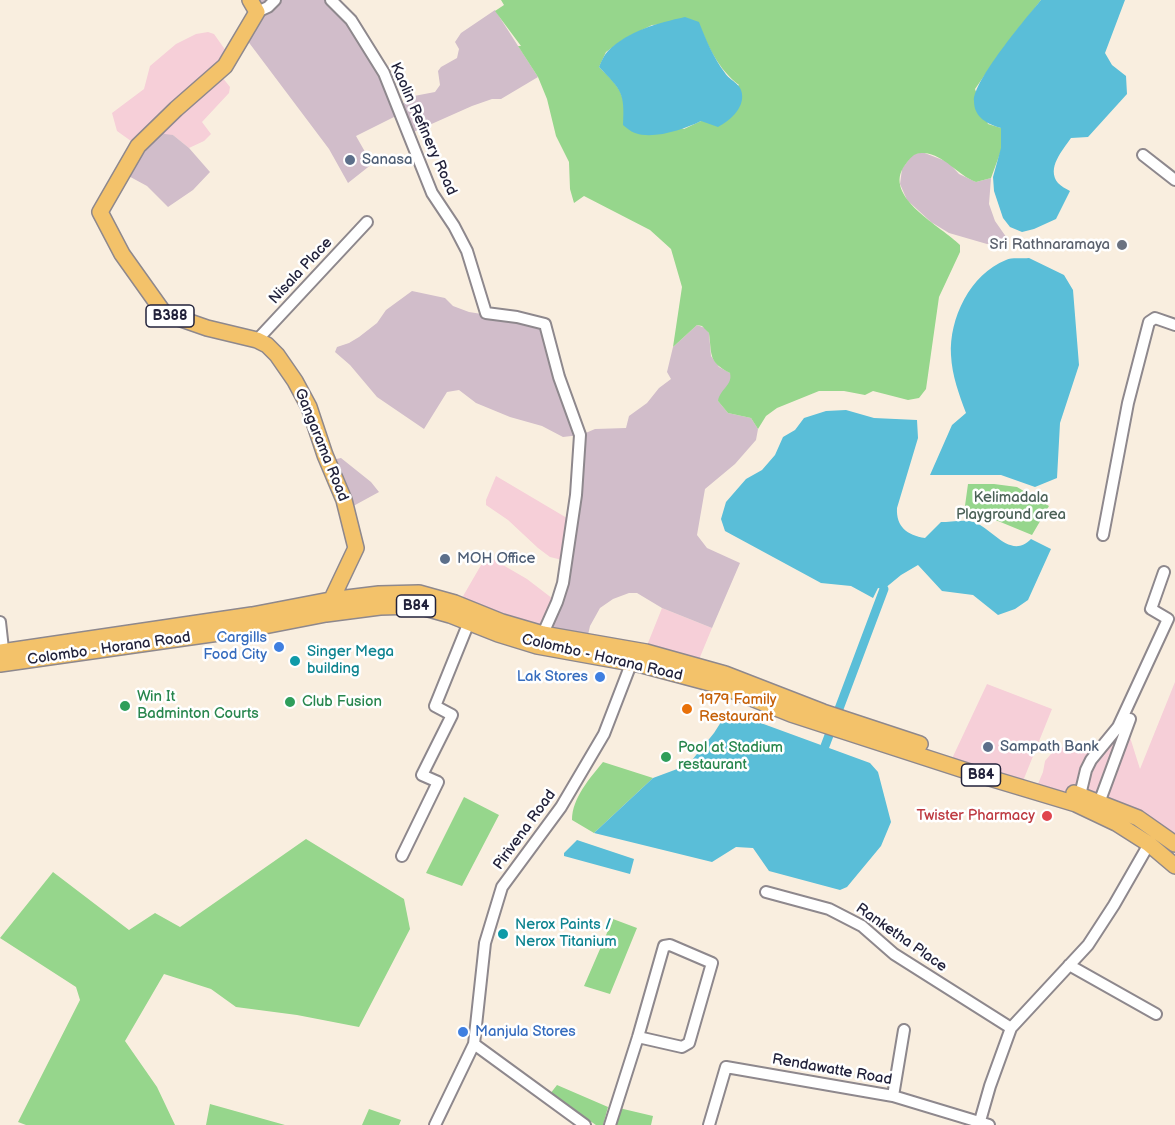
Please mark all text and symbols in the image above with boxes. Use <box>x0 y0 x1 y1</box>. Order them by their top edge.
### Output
street label: Kaolin Refinery Road <box>386 60 460 198</box>
place label: Sanasa <box>362 151 412 169</box>
marker: Sanasa <box>343 153 357 167</box>
street label: Nisala Place <box>266 234 336 308</box>
place label: Sri Rathnaramaya <box>990 236 1110 254</box>
marker: Sri Rathnaramaya <box>1115 238 1129 252</box>
road number: B388 <box>146 305 194 327</box>
street label: Gangarama Road <box>290 386 352 504</box>
park label: Kelimadala Playground area <box>956 489 1066 524</box>
place label: MOH Office <box>457 550 535 568</box>
marker: MOH Office <box>438 552 452 566</box>
road number: B84 <box>396 595 436 617</box>
street label: Colombo - Horana Road <box>26 629 192 669</box>
place label: Cargills Food City <box>203 629 267 664</box>
street label: Colombo - Horana Road <box>520 631 684 685</box>
marker: Cargills Food City <box>272 640 286 654</box>
place label: Singer Mega building <box>307 643 394 678</box>
marker: Singer Mega building <box>288 654 302 668</box>
place label: Lak Stores <box>517 668 588 686</box>
marker: Lak Stores <box>593 670 607 684</box>
place label: Win It Badminton Courts <box>137 688 259 723</box>
place label: 1979 Family Restaurant <box>699 691 777 726</box>
place label: Club Fusion <box>302 693 382 711</box>
marker: Club Fusion <box>283 695 297 709</box>
marker: Win It Badminton Courts <box>118 699 132 713</box>
marker: 1979 Family Restaurant <box>680 702 694 716</box>
place label: Sampath Bank <box>1000 738 1099 756</box>
place label: Pool at Stadium restaurant <box>678 739 783 774</box>
marker: Sampath Bank <box>981 740 995 754</box>
marker: Pool at Stadium restaurant <box>659 750 673 764</box>
road number: B84 <box>962 764 1000 786</box>
street label: Pirivena Road <box>490 786 560 874</box>
place label: Twister Pharmacy <box>917 807 1035 825</box>
marker: Twister Pharmacy <box>1040 809 1054 823</box>
street label: Ranketha Place <box>852 900 950 976</box>
place label: Nerox Paints / Nerox Titanium <box>515 916 617 951</box>
marker: Nerox Paints / Nerox Titanium <box>496 927 510 941</box>
place label: Manjula Stores <box>475 1023 576 1041</box>
marker: Manjula Stores <box>456 1025 470 1039</box>
street label: Rendawatte Road <box>771 1051 893 1089</box>

